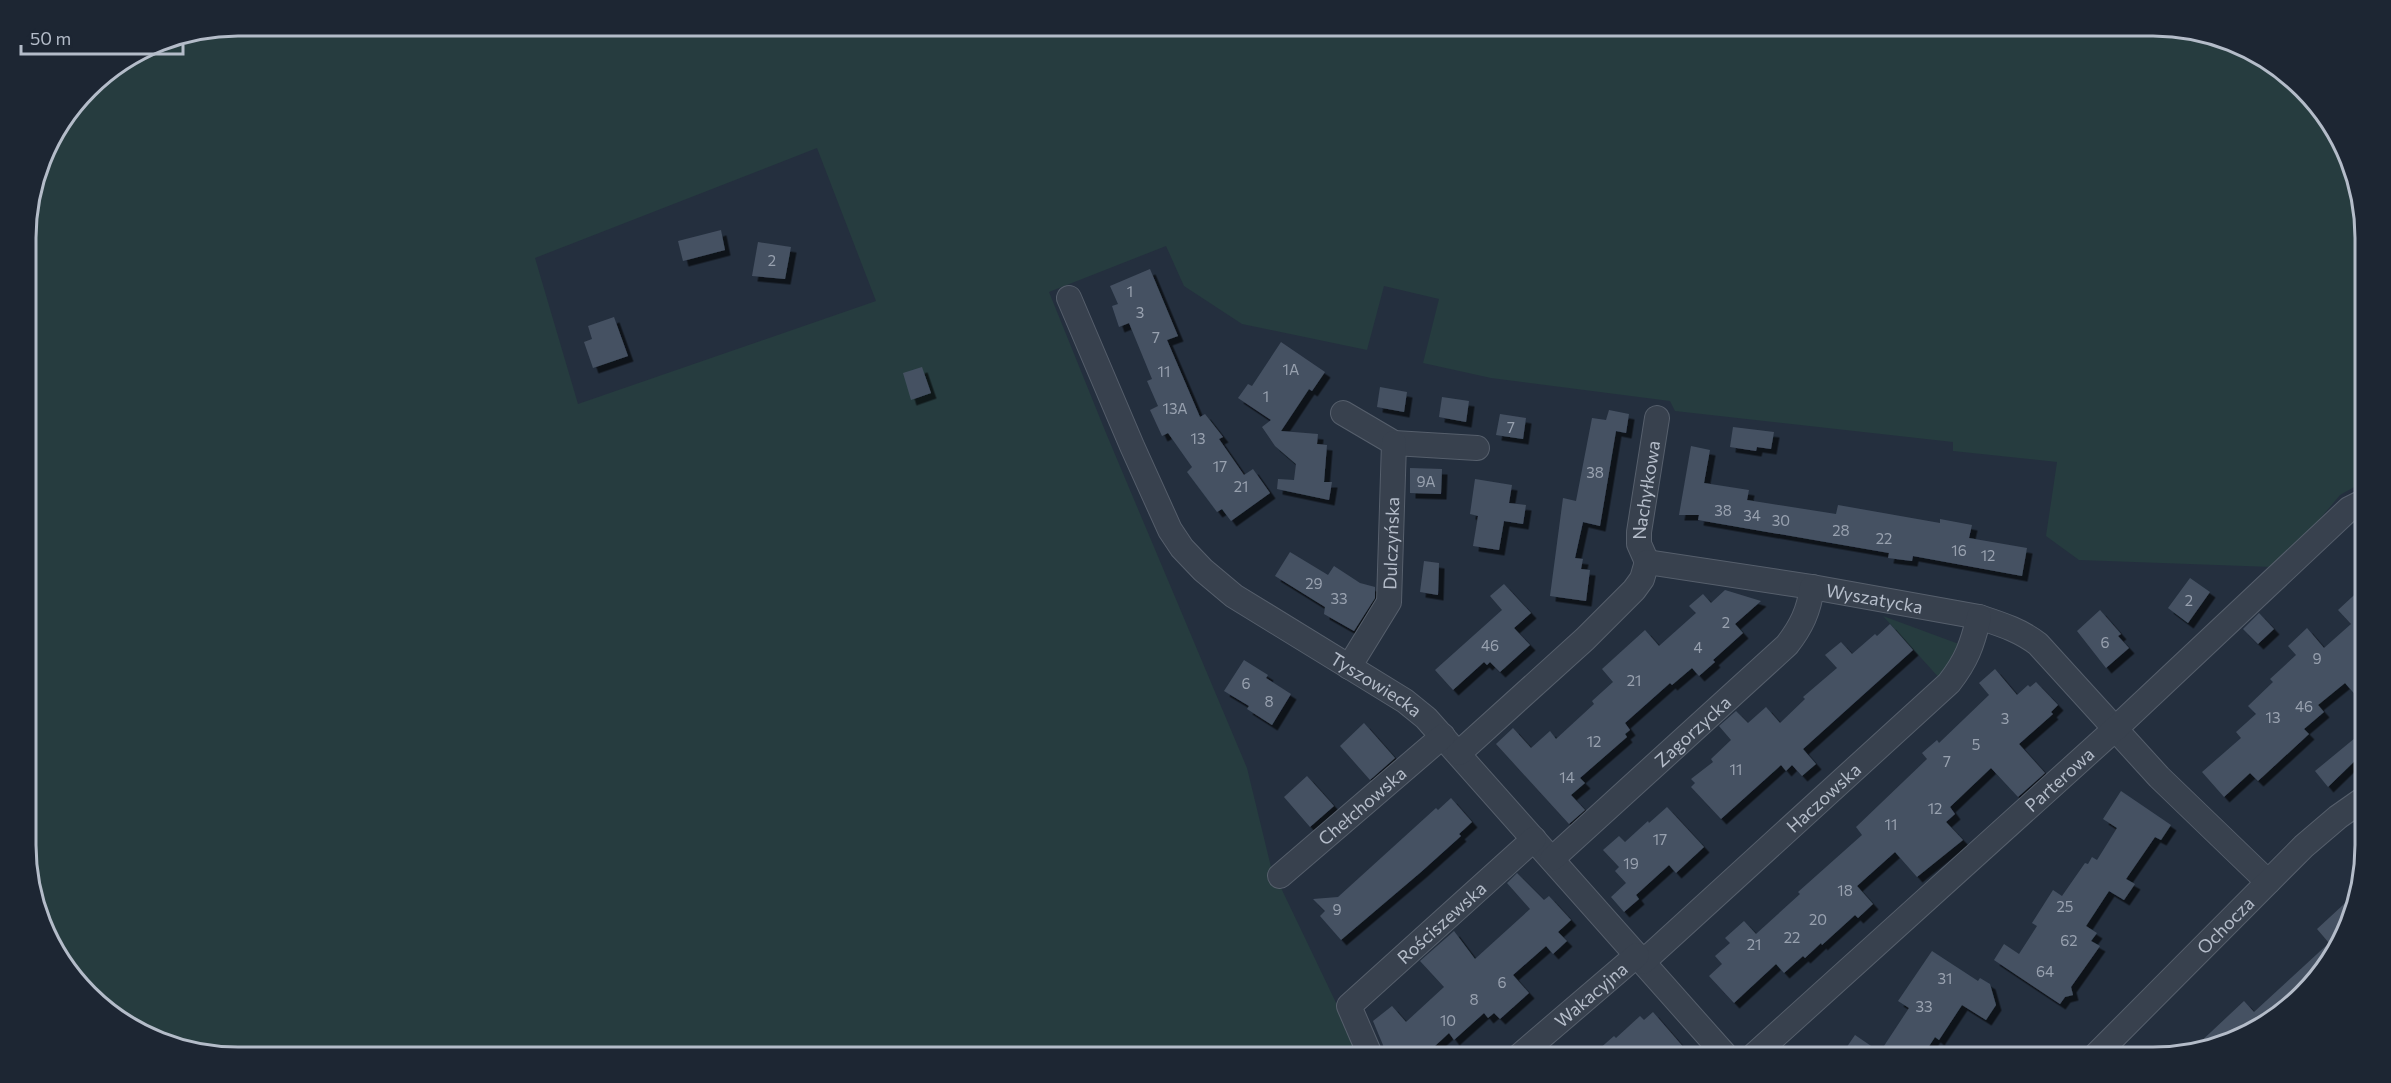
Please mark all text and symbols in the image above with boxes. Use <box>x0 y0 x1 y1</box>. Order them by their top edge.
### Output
scale bar <box>21 18 183 56</box>
text: 50 m <box>30 27 71 49</box>
house number: 2 <box>768 251 776 269</box>
house number: 1 <box>1127 282 1133 300</box>
house number: 3 <box>1136 303 1144 321</box>
house number: 7 <box>1152 328 1160 346</box>
house number: 1A <box>1283 360 1299 378</box>
house number: 11 <box>1158 362 1170 380</box>
house number: 1 <box>1263 387 1269 405</box>
house number: 13A <box>1163 399 1187 417</box>
house number: 7 <box>1507 418 1515 436</box>
house number: 13 <box>1191 429 1205 447</box>
street label: Nachyłkowa <box>1628 439 1664 540</box>
house number: 17 <box>1213 457 1227 475</box>
house number: 38 <box>1586 463 1604 481</box>
house number: 9A <box>1416 472 1436 490</box>
house number: 21 <box>1234 477 1248 495</box>
street label: Dulczyńska <box>1378 497 1403 590</box>
house number: 38 <box>1714 501 1732 519</box>
house number: 34 <box>1743 506 1761 524</box>
house number: 30 <box>1772 511 1790 529</box>
house number: 28 <box>1832 521 1850 539</box>
house number: 22 <box>1876 529 1892 547</box>
house number: 16 <box>1951 541 1967 559</box>
house number: 12 <box>1981 546 1995 564</box>
house number: 29 <box>1305 574 1323 592</box>
street label: Wyszatycka <box>1824 579 1925 618</box>
house number: 33 <box>1330 589 1348 607</box>
house number: 2 <box>2185 591 2193 609</box>
house number: 2 <box>1722 613 1730 631</box>
house number: 6 <box>2100 633 2110 651</box>
house number: 46 <box>1481 636 1499 654</box>
house number: 4 <box>1694 638 1703 656</box>
street label: Tyszowiecka <box>1327 647 1426 721</box>
house number: 9 <box>2312 649 2322 667</box>
house number: 21 <box>1627 671 1641 689</box>
house number: 6 <box>1241 674 1251 692</box>
street label: Zagorzycka <box>1650 691 1735 771</box>
house number: 8 <box>1264 692 1274 710</box>
house number: 46 <box>2295 697 2313 715</box>
house number: 13 <box>2266 708 2280 726</box>
house number: 3 <box>2001 709 2009 727</box>
house number: 12 <box>1587 732 1601 750</box>
house number: 5 <box>1972 735 1980 753</box>
street label: Parterowa <box>2020 743 2098 816</box>
house number: 7 <box>1943 752 1951 770</box>
street label: Haczowska <box>1782 758 1865 837</box>
house number: 11 <box>1730 760 1742 778</box>
street label: Chełchowska <box>1313 762 1410 850</box>
house number: 14 <box>1559 768 1575 786</box>
house number: 12 <box>1928 799 1942 817</box>
house number: 11 <box>1885 815 1897 833</box>
house number: 17 <box>1653 830 1667 848</box>
house number: 19 <box>1623 854 1639 872</box>
street label: Rościszewska <box>1392 877 1490 968</box>
house number: 18 <box>1837 881 1853 899</box>
street label: Ochocza <box>2192 892 2258 958</box>
house number: 25 <box>2057 897 2073 915</box>
house number: 9 <box>1332 900 1342 918</box>
house number: 20 <box>1809 910 1827 928</box>
house number: 22 <box>1784 928 1800 946</box>
house number: 62 <box>2060 931 2078 949</box>
house number: 21 <box>1747 935 1761 953</box>
street label: Wakacyjna <box>1550 957 1632 1032</box>
house number: 64 <box>2036 962 2054 980</box>
house number: 31 <box>1938 969 1952 987</box>
house number: 6 <box>1497 973 1507 991</box>
house number: 8 <box>1469 990 1479 1008</box>
house number: 33 <box>1915 997 1933 1015</box>
house number: 10 <box>1440 1011 1456 1029</box>

